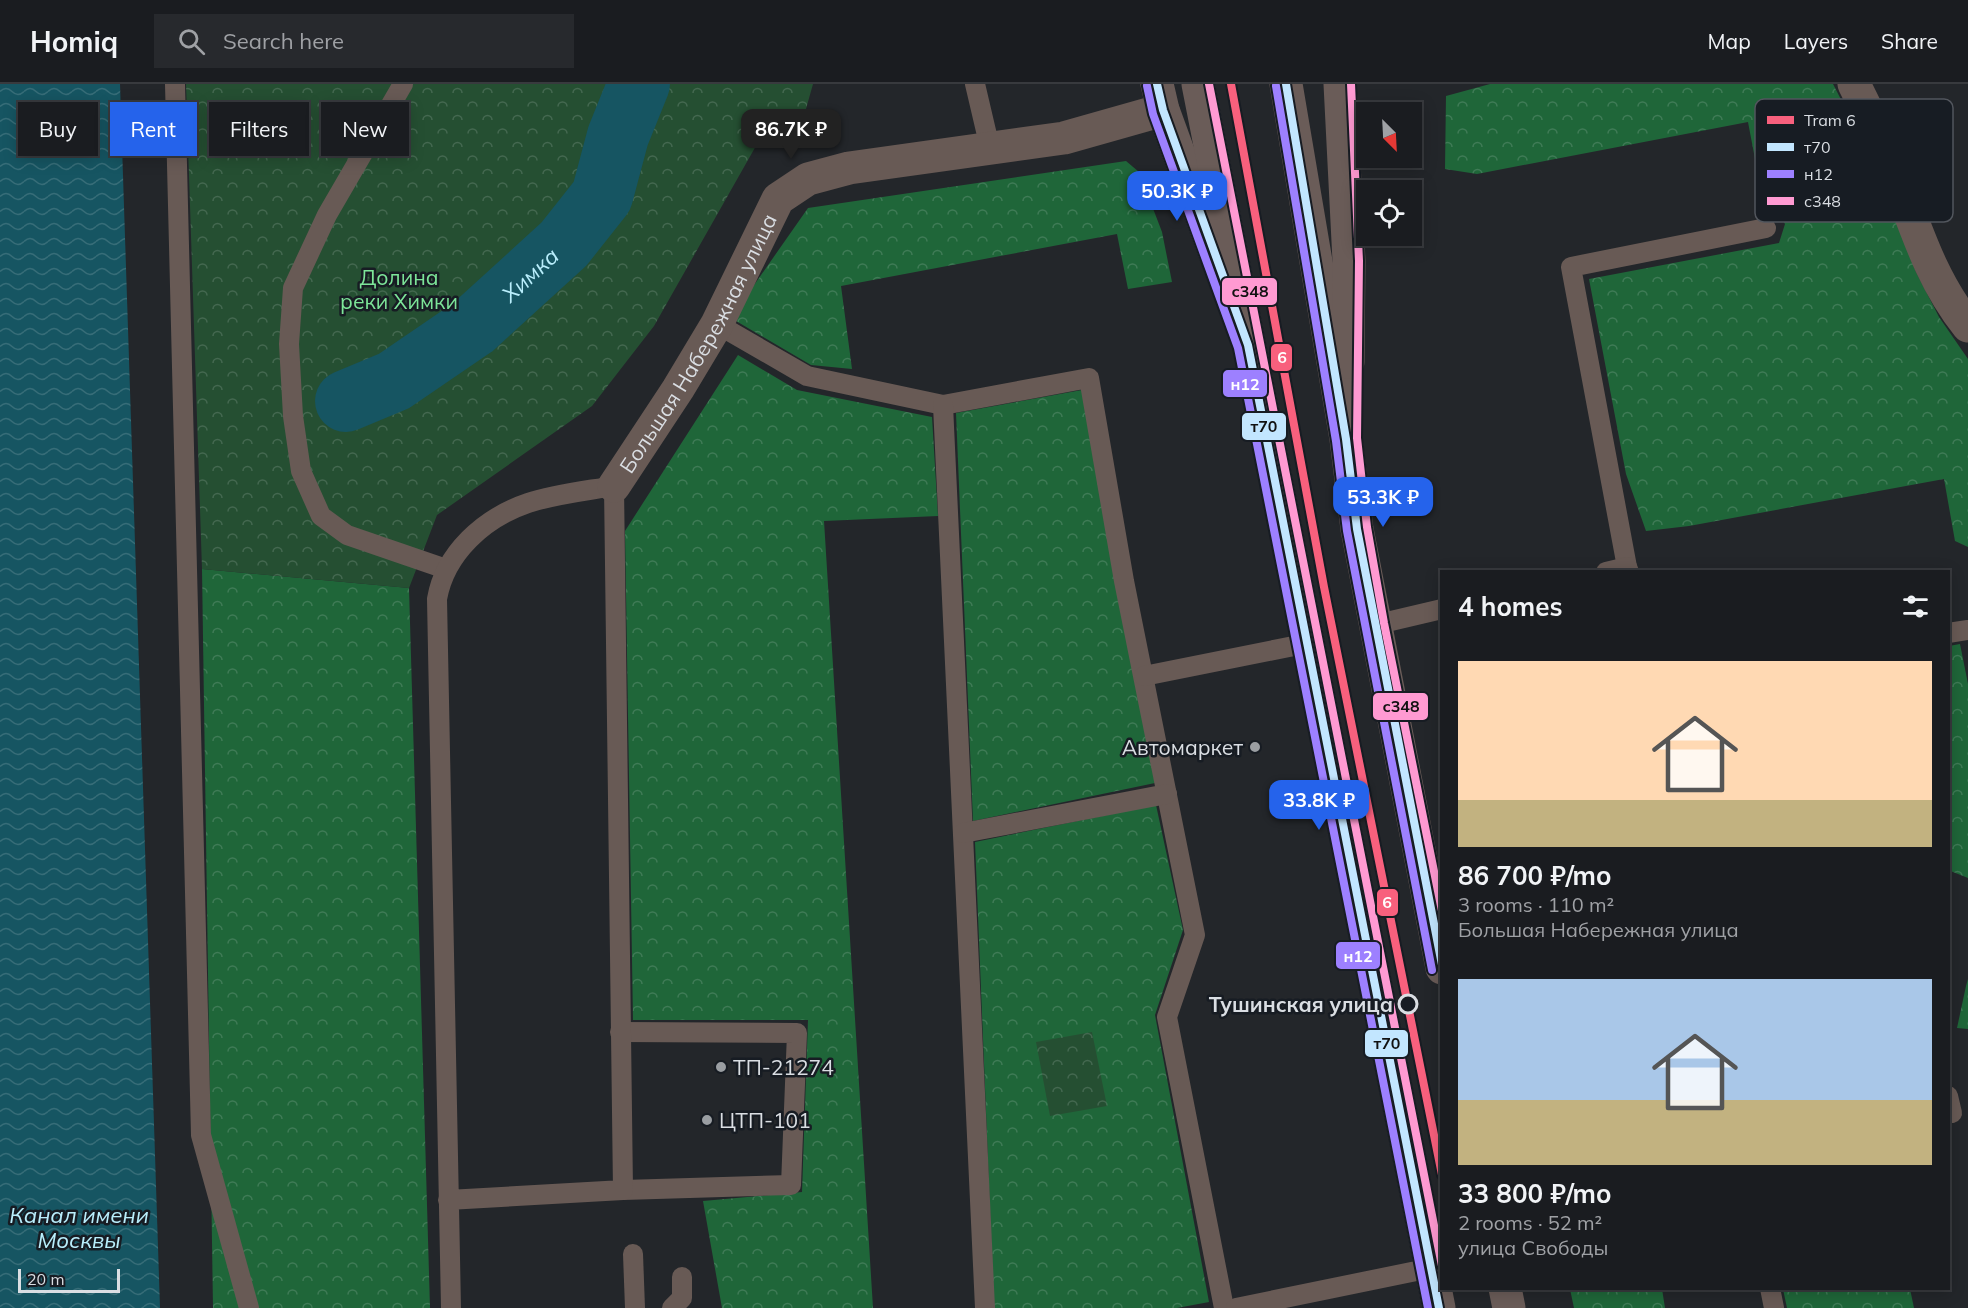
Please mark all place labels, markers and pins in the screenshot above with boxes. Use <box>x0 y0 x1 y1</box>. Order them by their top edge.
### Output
pin: 86.7K ₽ <box>736 109 846 160</box>
pin: 50.3K ₽ <box>1122 171 1232 222</box>
pin: 53.3K ₽ <box>1328 477 1438 528</box>
place label: Автомаркет <box>1122 734 1243 760</box>
marker: Автомаркет <box>1248 740 1262 754</box>
pin: 33.8K ₽ <box>1264 780 1374 831</box>
place label: Тушинская улица <box>1209 991 1393 1017</box>
marker: Тушинская улица <box>1398 994 1418 1014</box>
place label: ТП-21274 <box>733 1054 834 1080</box>
marker: ТП-21274 <box>714 1060 728 1074</box>
place label: ЦТП-101 <box>719 1107 811 1133</box>
marker: ЦТП-101 <box>700 1113 714 1127</box>

